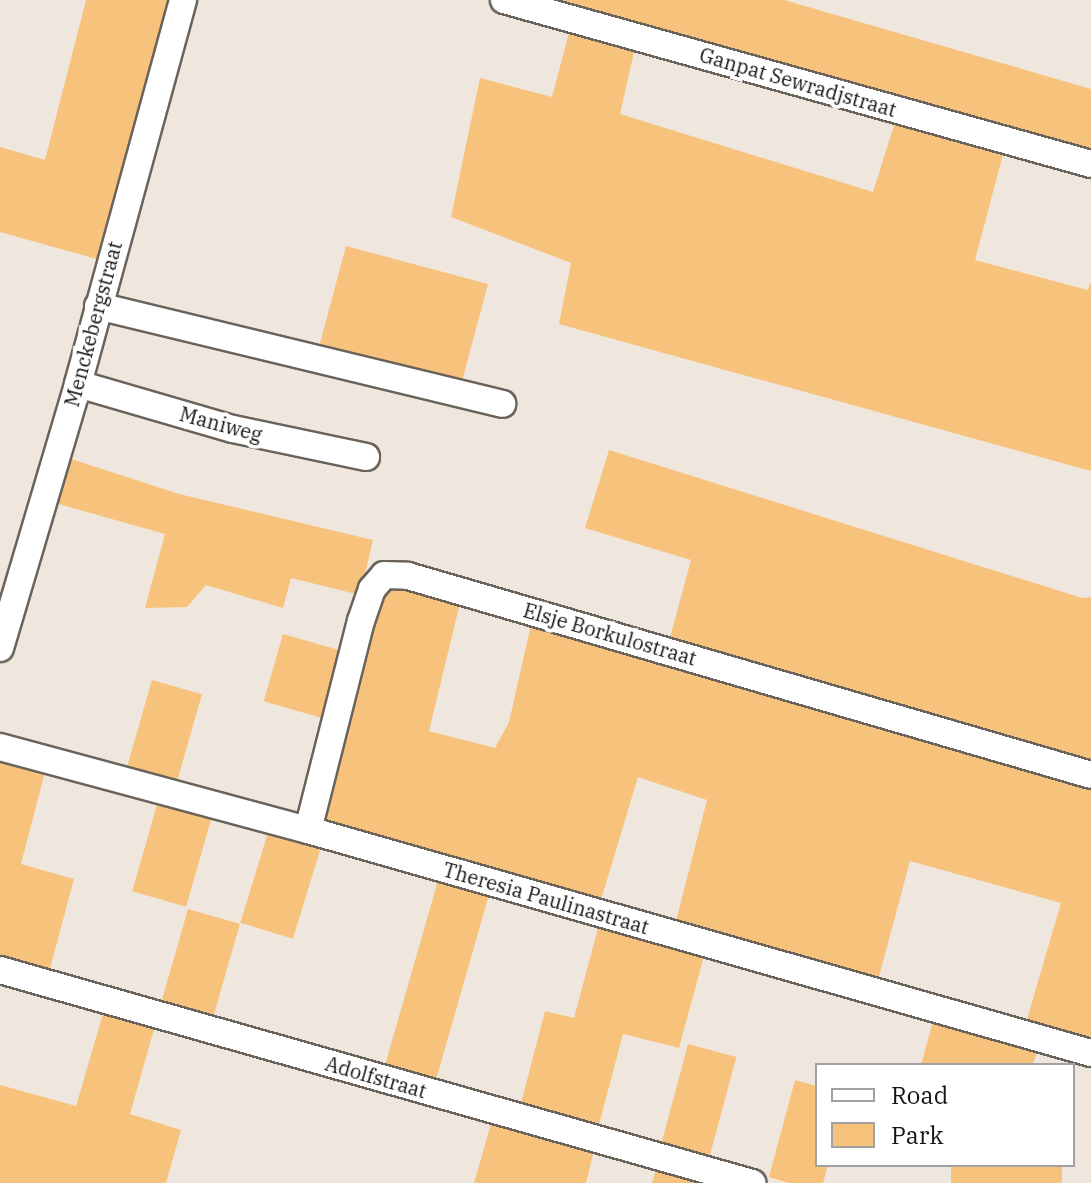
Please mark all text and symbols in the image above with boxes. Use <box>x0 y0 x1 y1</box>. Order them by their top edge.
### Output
street label: Ganpat Sewradjstraat <box>697 42 899 122</box>
street label: Menckebergstraat <box>59 239 127 409</box>
street label: Maniweg <box>177 401 265 447</box>
street label: Elsje Borkulostraat <box>521 598 699 670</box>
street label: Theresia Paulinastraat <box>440 857 652 939</box>
street label: Adolfstraat <box>323 1051 429 1103</box>
legend <box>815 1063 1075 1167</box>
text: Road <box>891 1079 948 1111</box>
text: Park <box>891 1119 943 1151</box>

